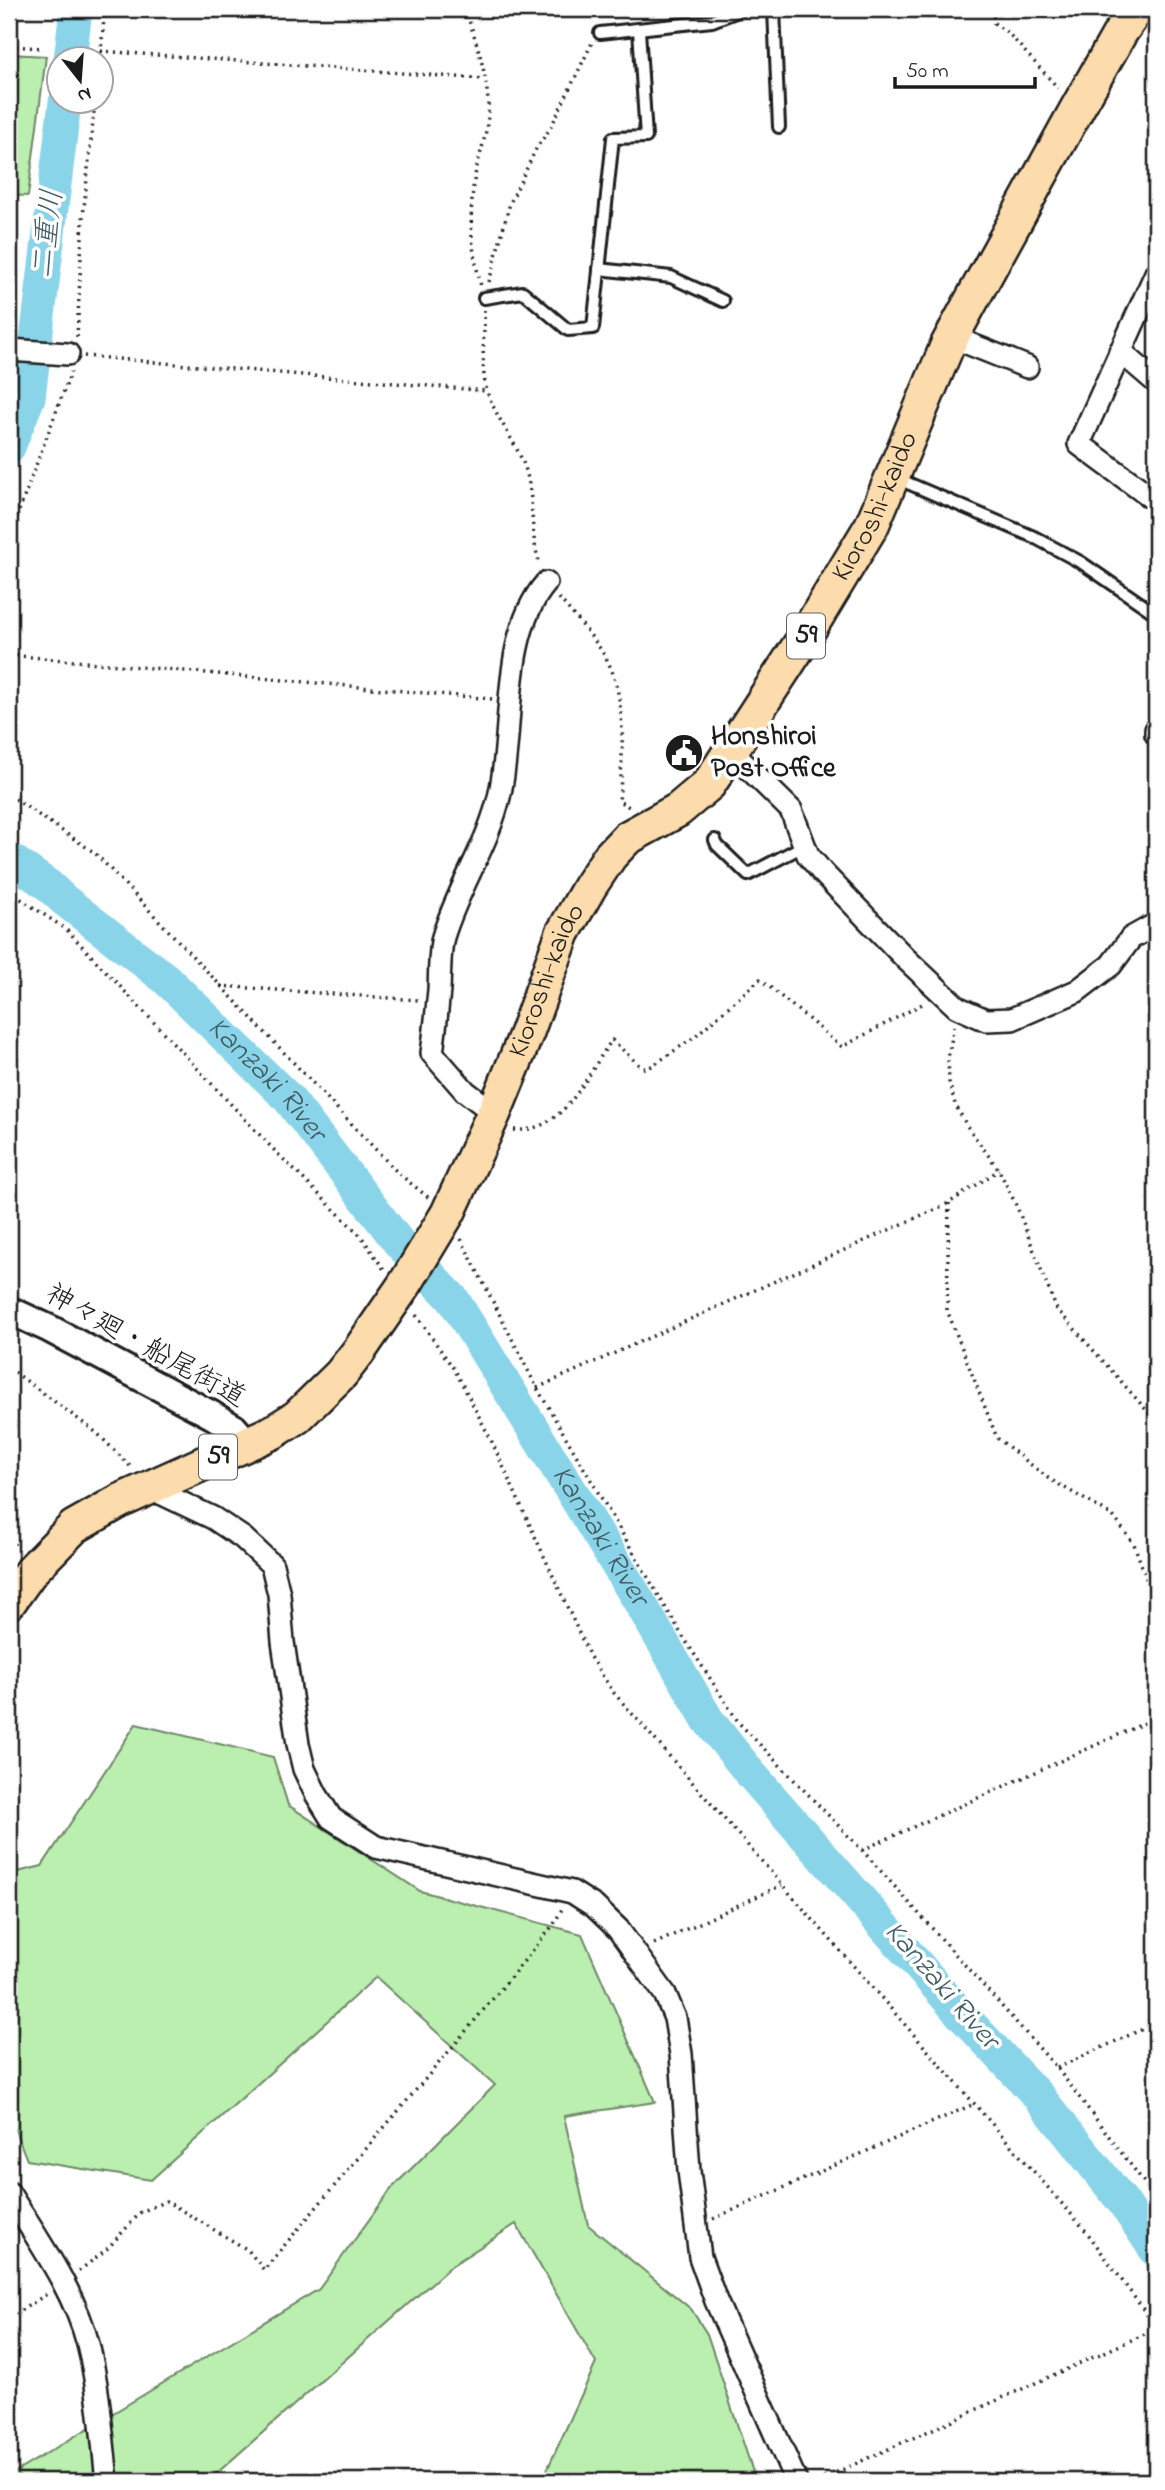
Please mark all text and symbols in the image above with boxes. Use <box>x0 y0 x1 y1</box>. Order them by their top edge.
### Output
north arrow <box>46 46 116 116</box>
scale bar <box>895 46 1036 90</box>
text: 50 m <box>906 57 949 87</box>
text: N <box>74 79 94 109</box>
water label: 二重川 <box>22 187 76 281</box>
street label: Kioroshi-kaido <box>822 426 929 590</box>
road number: 59 <box>787 614 825 658</box>
place label: Honshiroi Post Office <box>711 717 837 790</box>
public building icon: Honshiroi Post Office <box>663 732 705 774</box>
street label: Kioroshi-kaido <box>498 896 596 1064</box>
water label: Kanzaki River <box>196 1008 339 1155</box>
street label: 神々廻・船尾街道 <box>37 1275 253 1419</box>
road number: 59 <box>199 1434 237 1480</box>
water label: Kanzaki River <box>539 1458 661 1618</box>
water label: Kanzaki River <box>873 1912 1012 2063</box>

